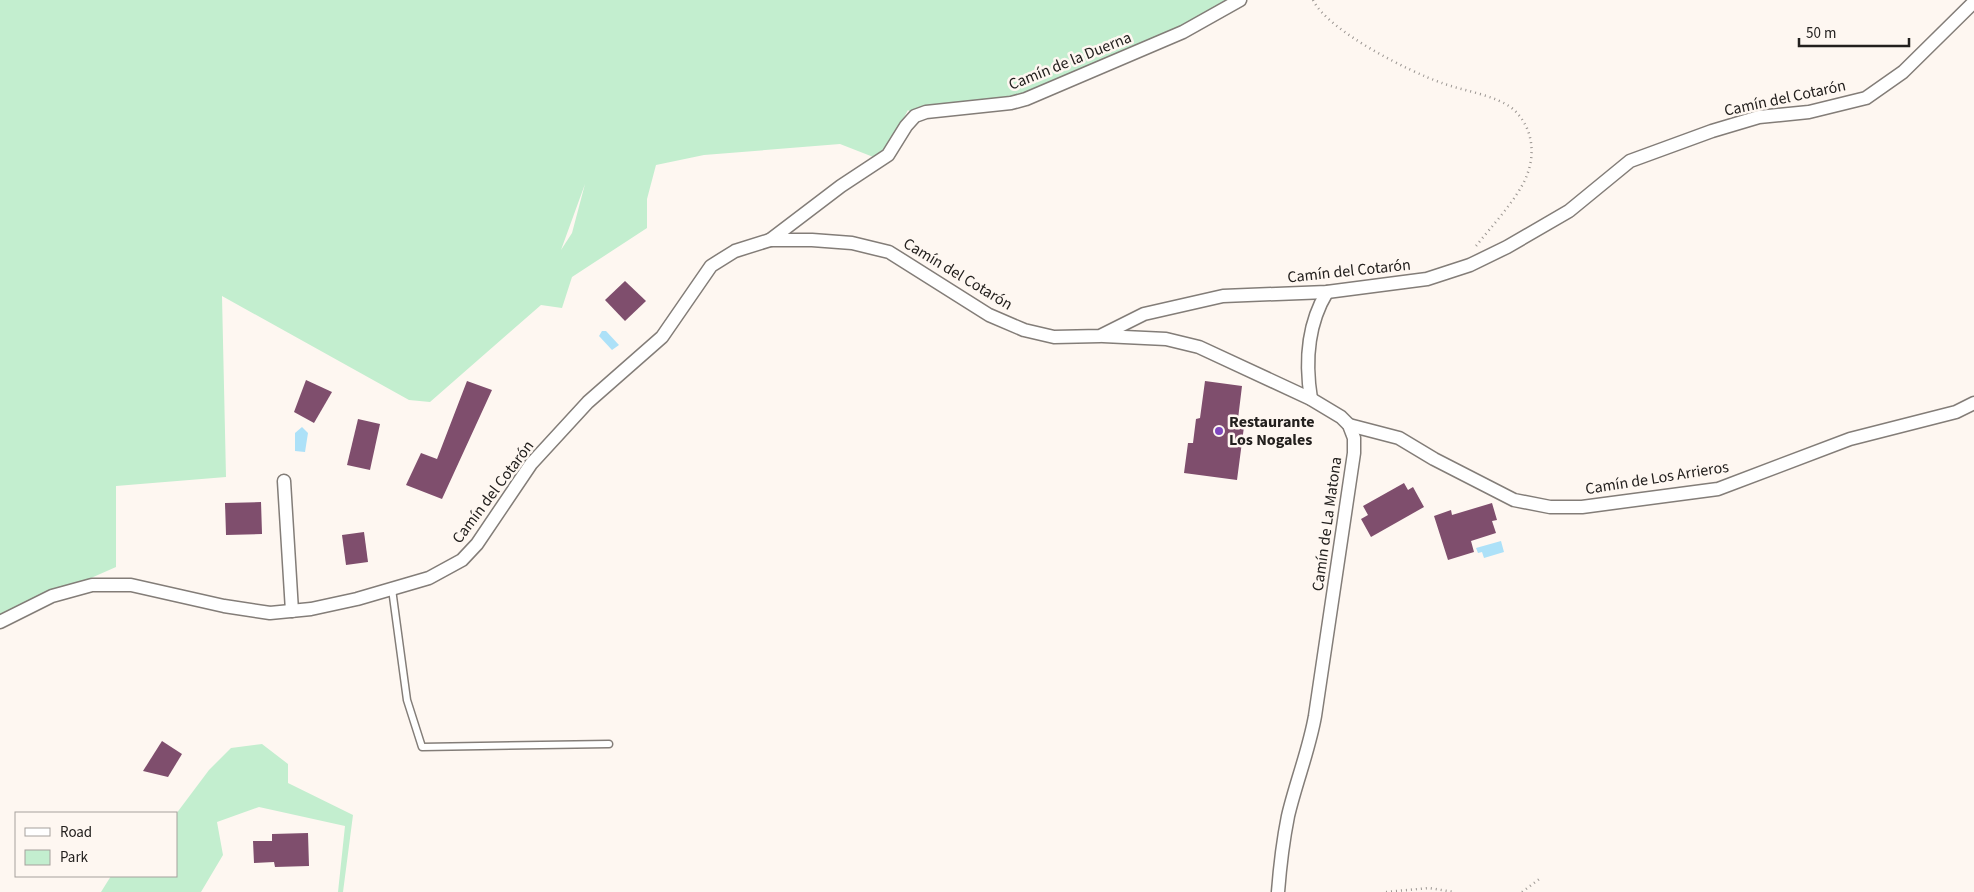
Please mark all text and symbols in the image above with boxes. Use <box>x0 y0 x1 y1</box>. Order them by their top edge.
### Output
scale bar <box>1799 15 1909 47</box>
text: 50 m <box>1806 23 1836 44</box>
street label: Camín de la Duerna <box>1005 26 1135 96</box>
street label: Camín del Cotarón <box>1722 74 1848 122</box>
street label: Camín del Cotarón <box>899 233 1017 315</box>
street label: Camín del Cotarón <box>1286 254 1412 288</box>
place label: Restaurante Los Nogales <box>1229 411 1315 451</box>
marker: Restaurante Los Nogales <box>1213 425 1225 437</box>
street label: Camín del Cotarón <box>447 436 539 548</box>
street label: Camín de La Matona <box>1307 455 1347 593</box>
street label: Camín de Los Arrieros <box>1584 456 1731 500</box>
legend <box>15 812 178 877</box>
text: Road <box>60 822 92 843</box>
text: Park <box>60 847 89 868</box>

